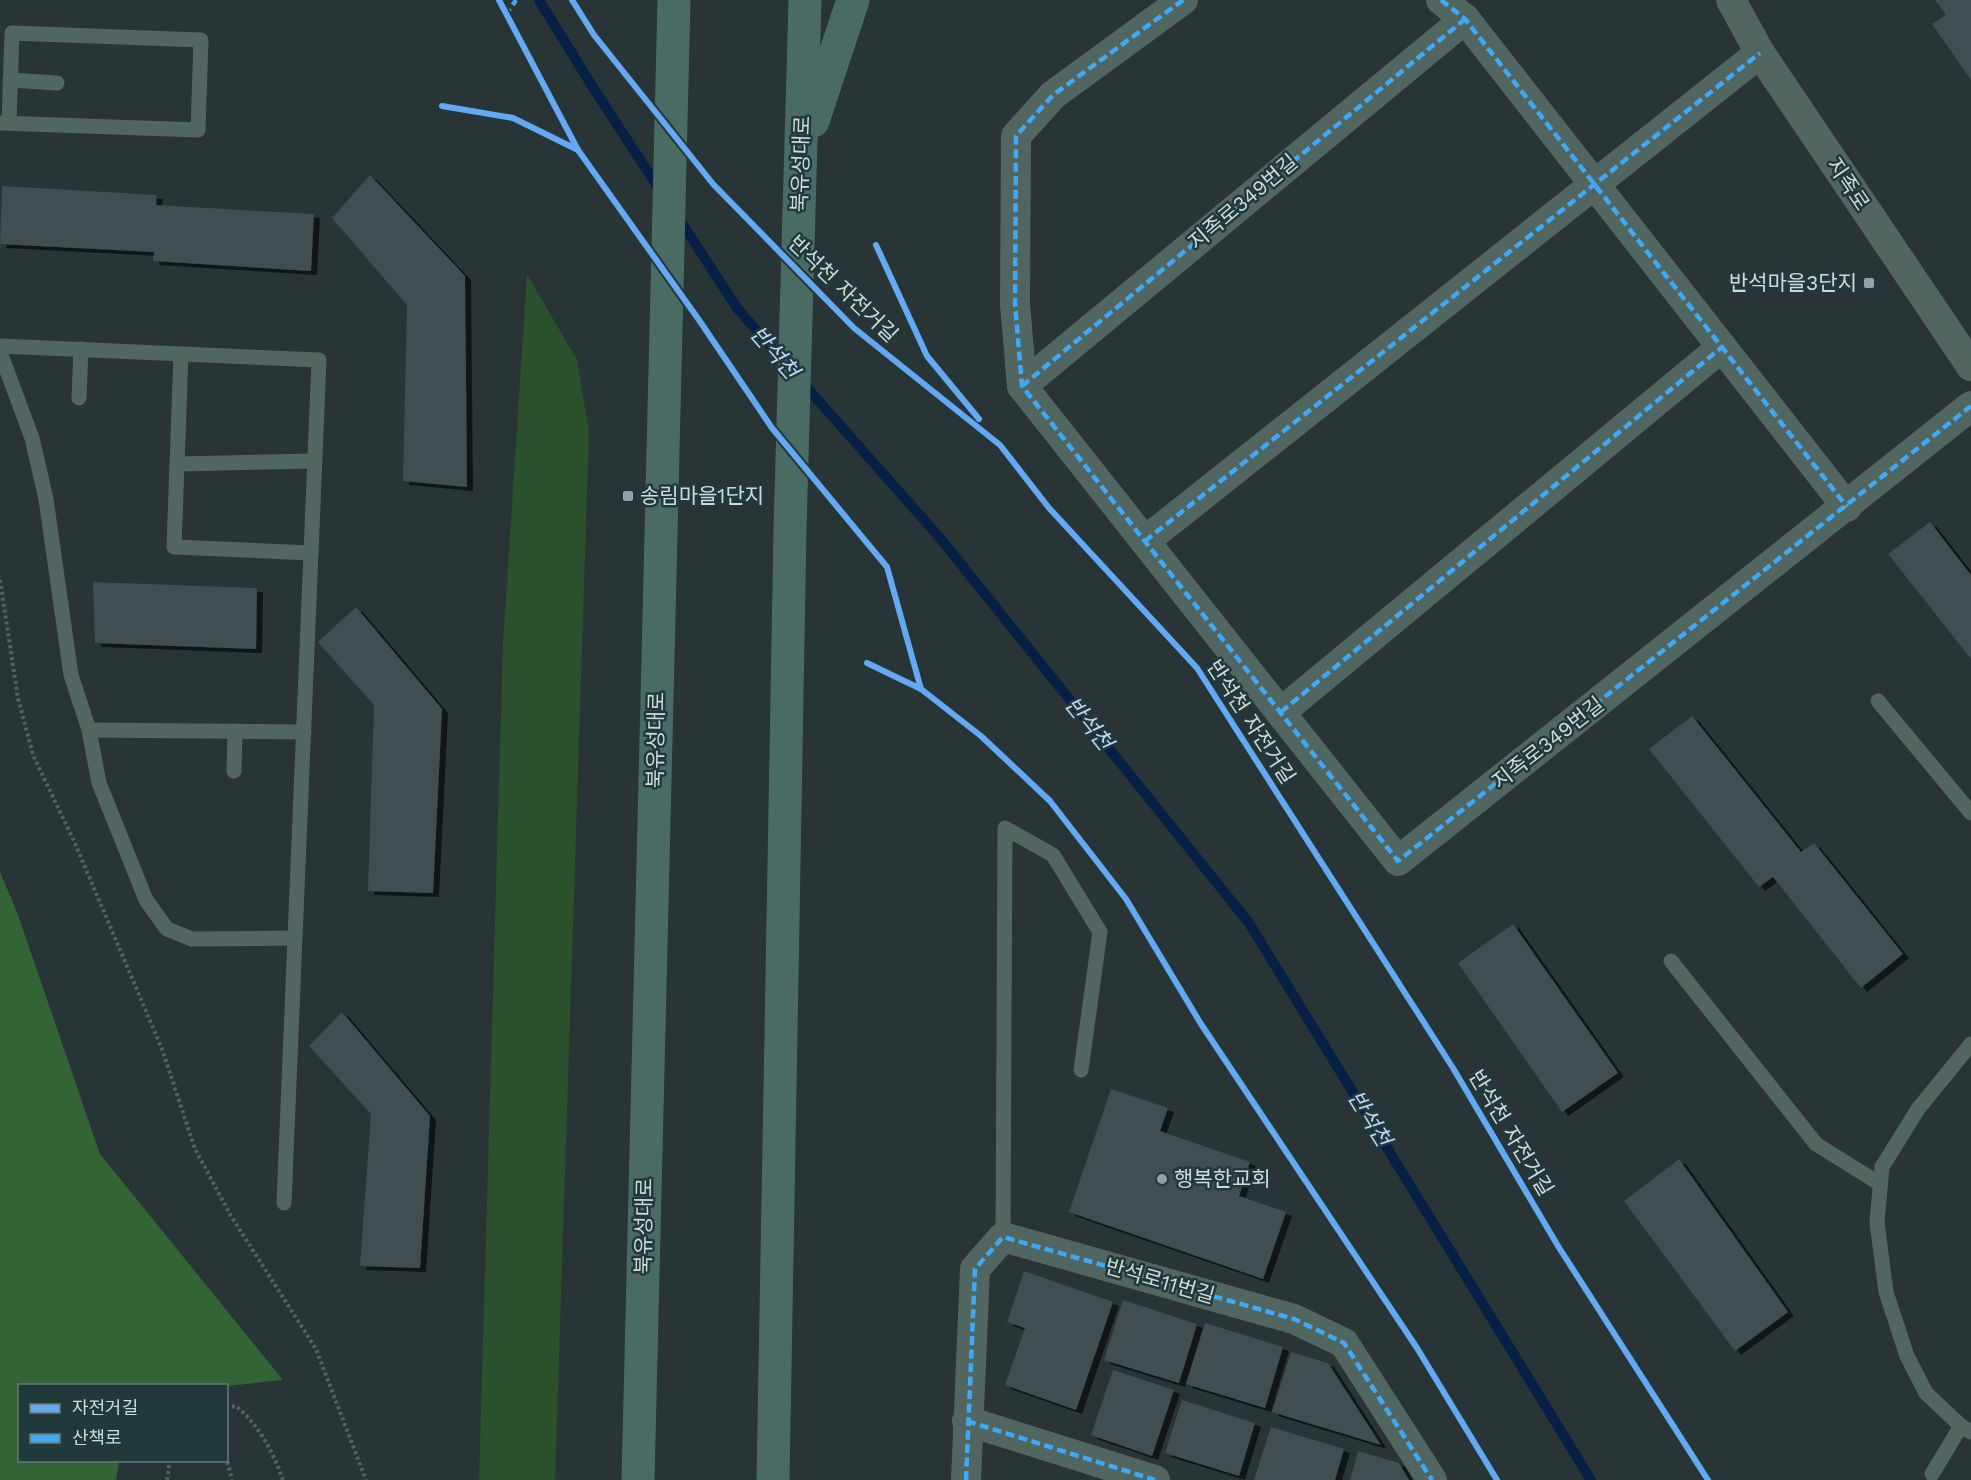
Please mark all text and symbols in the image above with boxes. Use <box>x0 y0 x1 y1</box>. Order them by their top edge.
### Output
street label: 북유성대로 <box>786 115 815 213</box>
street label: 지족로349번길 <box>1183 149 1302 254</box>
street label: 지족로 <box>1822 153 1875 215</box>
street label: 반석천 자전거길 <box>783 230 903 347</box>
place label: 반석마을3단지 <box>1729 270 1857 295</box>
marker: 반석마을3단지 <box>1862 276 1876 290</box>
water label: 반석천 <box>745 321 806 386</box>
place label: 송림마을1단지 <box>640 483 764 508</box>
marker: 송림마을1단지 <box>621 489 635 503</box>
street label: 반석천 자전거길 <box>1202 655 1301 788</box>
street label: 북유성대로 <box>642 691 669 789</box>
street label: 지족로349번길 <box>1487 691 1608 794</box>
water label: 반석천 <box>1060 692 1119 757</box>
street label: 반석천 자전거길 <box>1464 1065 1559 1200</box>
water label: 반석천 <box>1343 1086 1398 1153</box>
place label: 행복한교회 <box>1174 1166 1271 1191</box>
marker: 행복한교회 <box>1155 1172 1169 1186</box>
street label: 북유성대로 <box>630 1177 657 1275</box>
street label: 반석로11번길 <box>1102 1253 1218 1308</box>
legend <box>18 1384 228 1462</box>
text: 자전거길 <box>72 1397 138 1418</box>
text: 산책로 <box>72 1427 122 1448</box>

